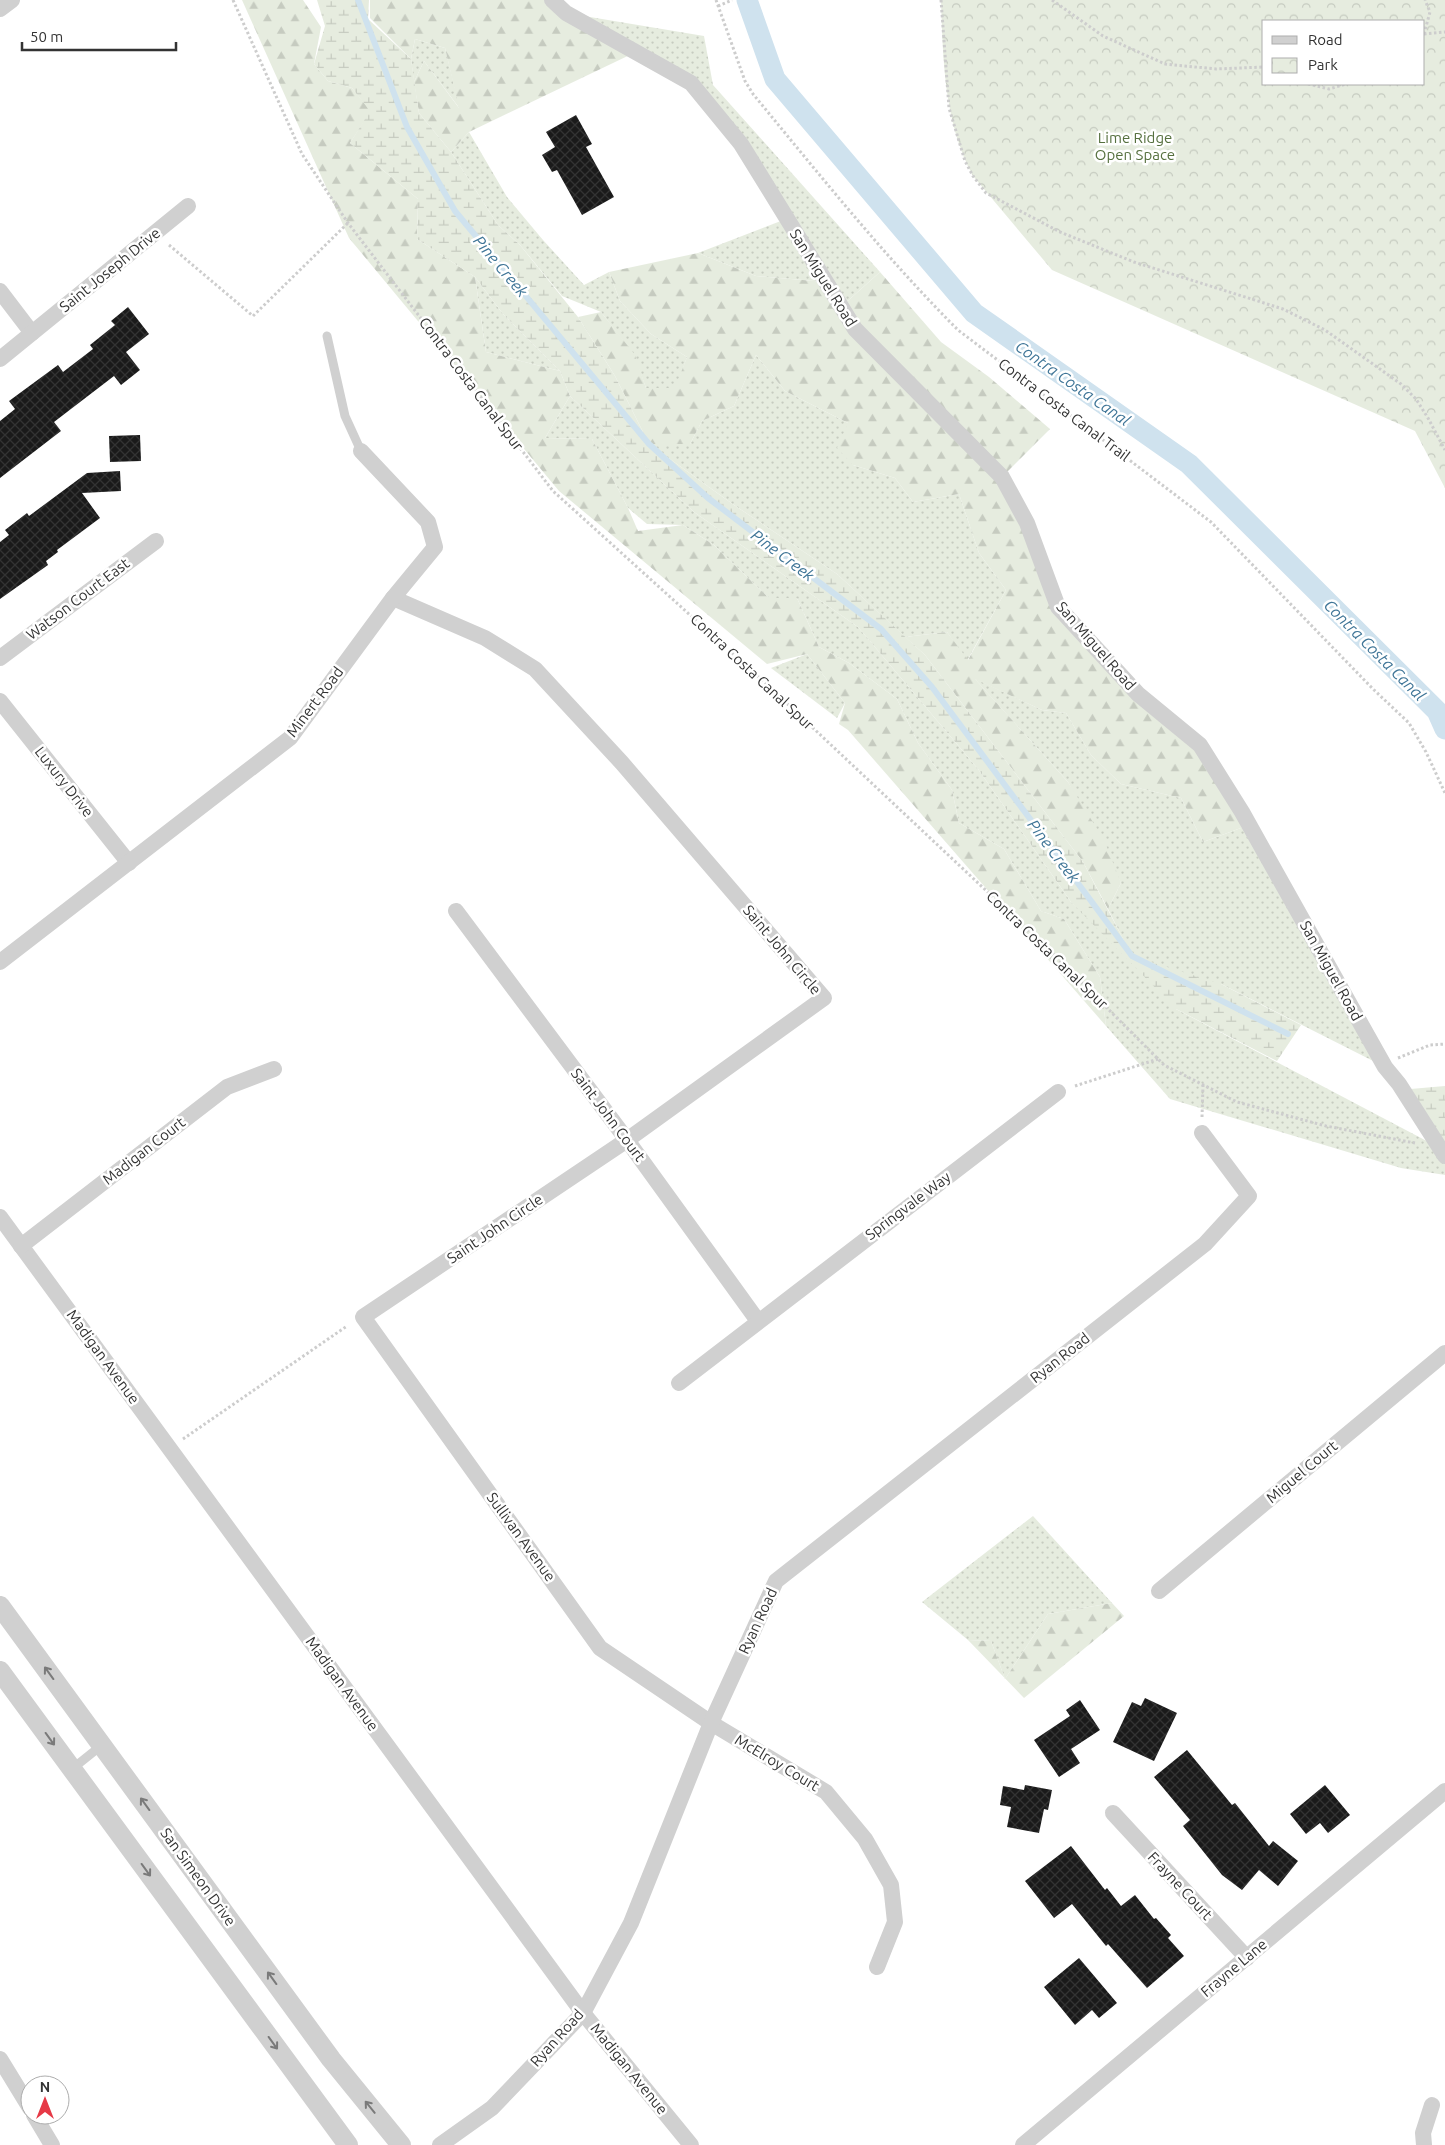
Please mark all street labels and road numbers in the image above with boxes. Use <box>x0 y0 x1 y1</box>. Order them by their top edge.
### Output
street label: Saint Joseph Drive <box>56 224 163 315</box>
street label: San Miguel Road <box>787 226 860 330</box>
street label: Contra Costa Canal Spur <box>416 314 527 454</box>
street label: Contra Costa Canal Trail <box>995 355 1133 465</box>
street label: Watson Court East <box>23 554 133 643</box>
street label: San Miguel Road <box>1053 598 1139 693</box>
street label: Contra Costa Canal Spur <box>687 610 818 733</box>
street label: Minert Road <box>283 663 346 740</box>
street label: Luxury Drive <box>32 743 97 820</box>
street label: Contra Costa Canal Spur <box>983 887 1112 1012</box>
street label: Saint John Circle <box>740 901 825 998</box>
street label: San Miguel Road <box>1297 918 1366 1024</box>
street label: Saint John Court <box>568 1065 649 1165</box>
street label: Madigan Court <box>99 1113 188 1188</box>
street label: Springvale Way <box>862 1168 954 1243</box>
street label: Saint John Circle <box>444 1190 546 1267</box>
street label: Madigan Avenue <box>64 1306 143 1407</box>
street label: Ryan Road <box>1027 1329 1093 1386</box>
street label: Miguel Court <box>1263 1437 1341 1506</box>
street label: Sullivan Avenue <box>484 1489 559 1584</box>
street label: Ryan Road <box>735 1585 780 1656</box>
street label: Madigan Avenue <box>303 1633 382 1734</box>
street label: McElroy Court <box>732 1731 823 1795</box>
street label: San Simeon Drive <box>157 1825 240 1929</box>
street label: Frayne Court <box>1145 1848 1216 1923</box>
street label: Frayne Lane <box>1197 1935 1270 2000</box>
street label: Ryan Road <box>527 2006 587 2070</box>
street label: Madigan Avenue <box>588 2020 671 2118</box>

